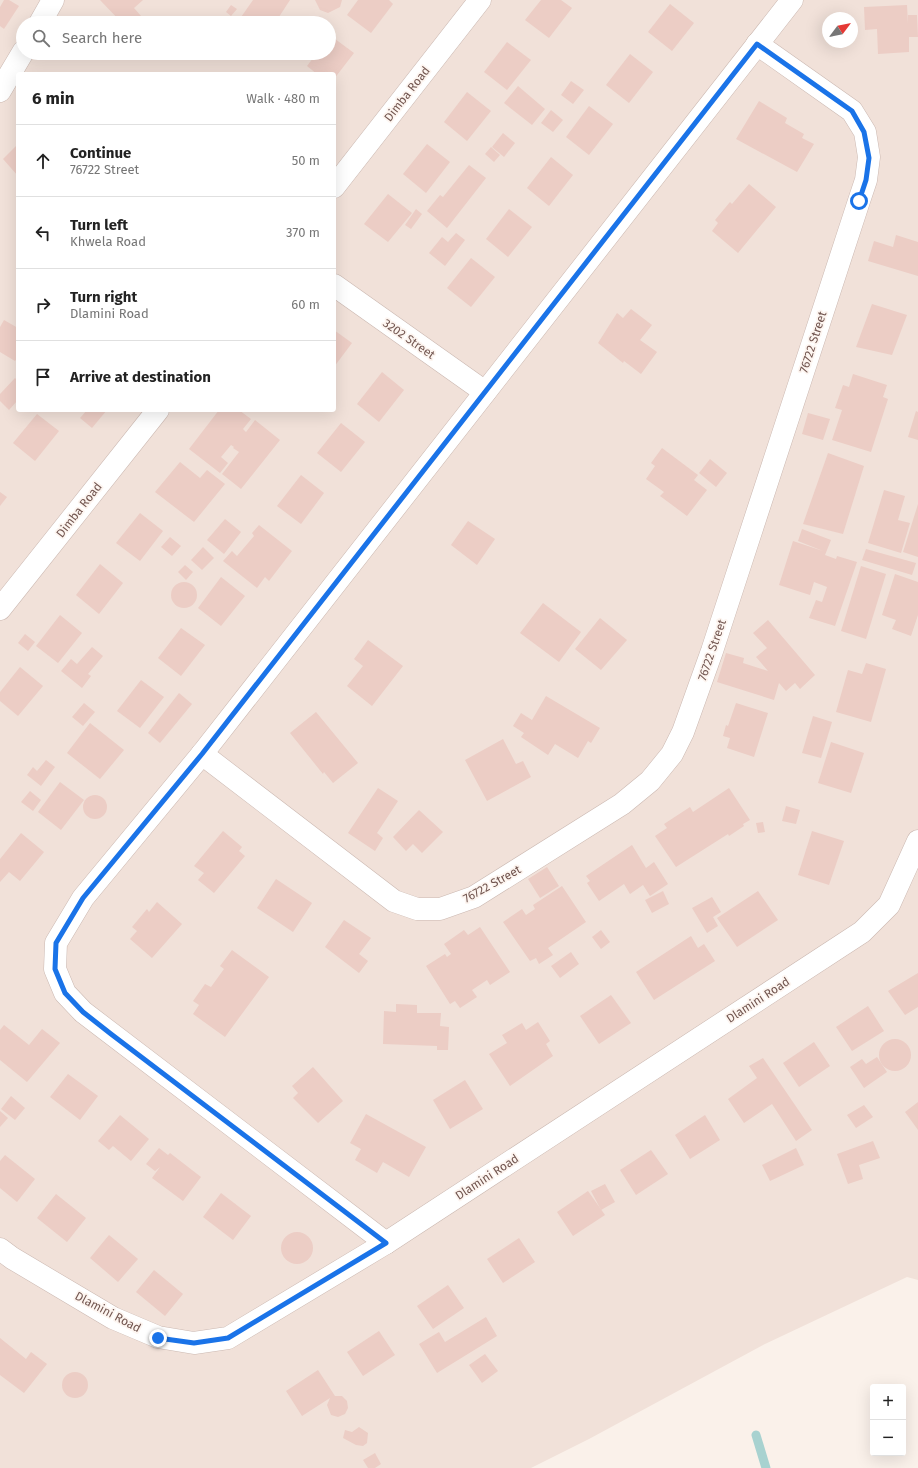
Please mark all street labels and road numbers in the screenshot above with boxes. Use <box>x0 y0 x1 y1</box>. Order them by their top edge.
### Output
street label: Dimba Road <box>381 64 433 124</box>
street label: 76722 Street <box>796 309 830 375</box>
street label: 3202 Street <box>380 316 438 362</box>
street label: Dimba Road <box>53 480 105 540</box>
street label: 76722 Street <box>695 617 729 682</box>
street label: 76722 Street <box>461 862 524 906</box>
street label: Dlamini Road <box>724 974 792 1026</box>
street label: Dlamini Road <box>453 1151 521 1203</box>
street label: Dlamini Road <box>73 1289 143 1335</box>

